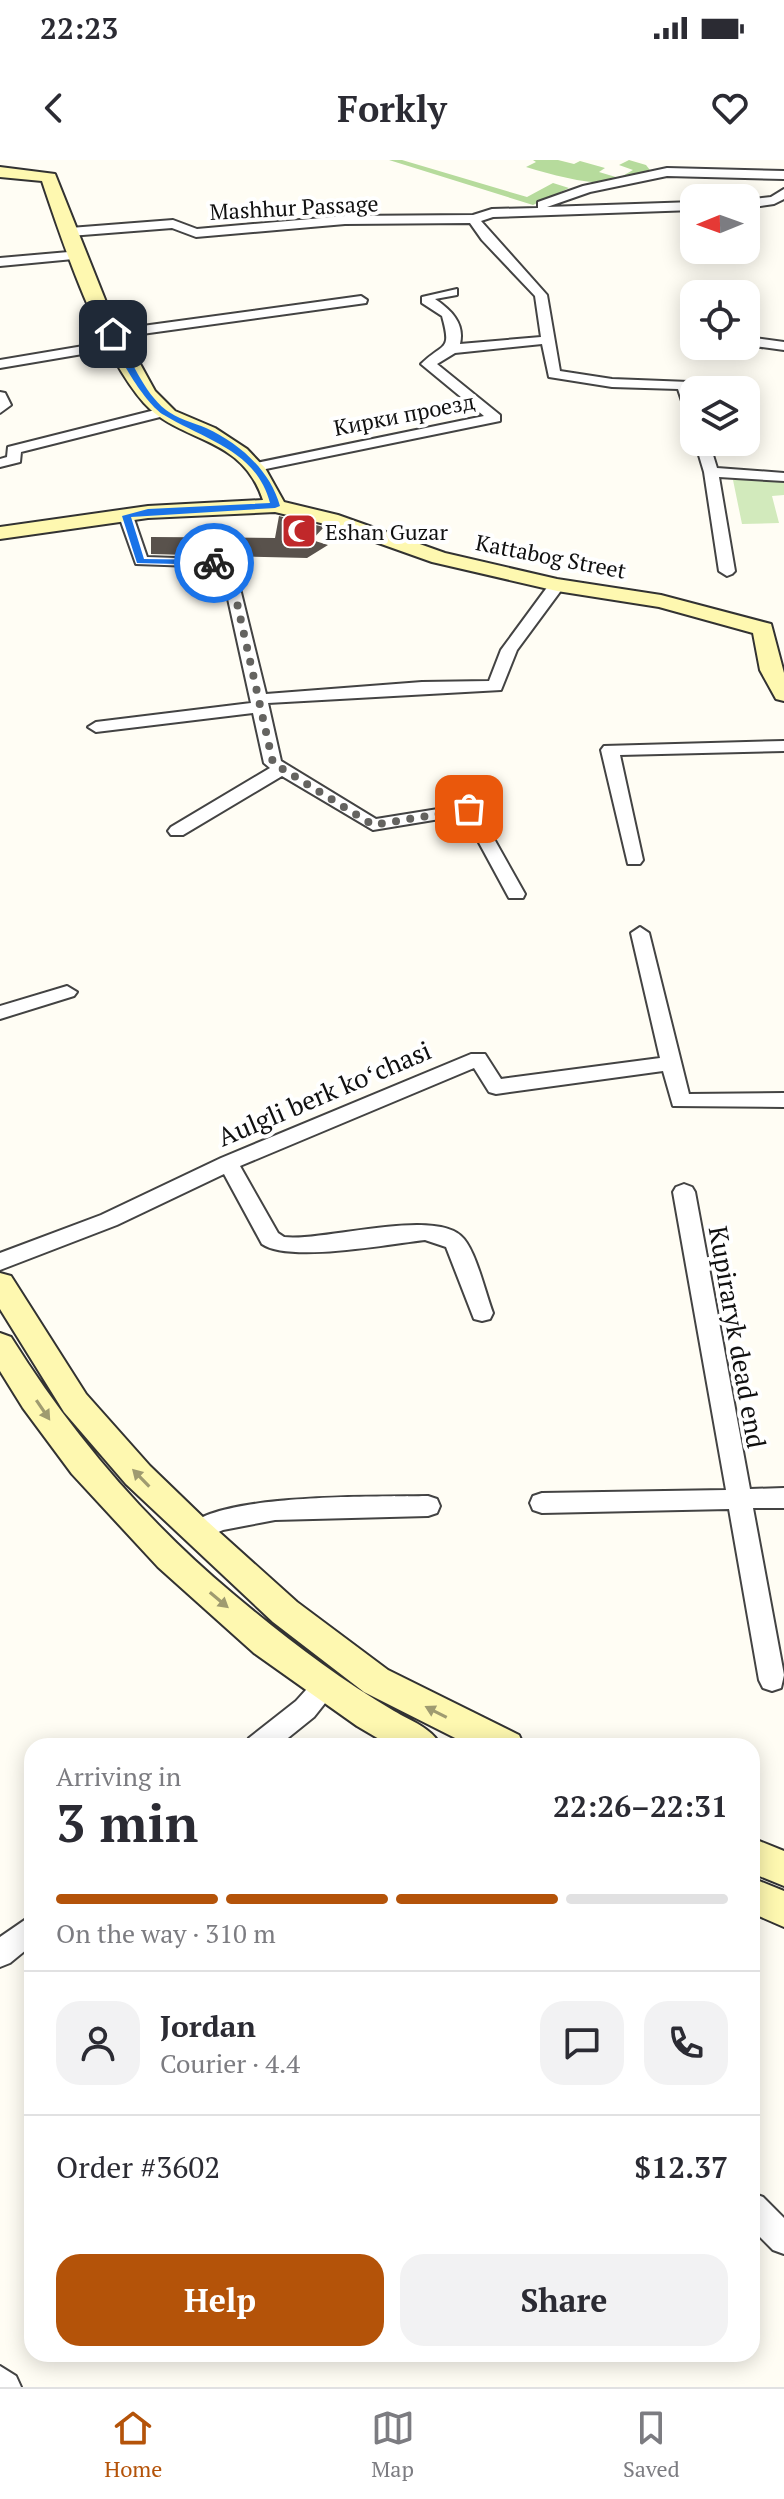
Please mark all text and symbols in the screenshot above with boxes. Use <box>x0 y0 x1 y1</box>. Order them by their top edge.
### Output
text: 22:23 <box>40 8 118 48</box>
text: Forkly <box>337 85 447 132</box>
icon: back <box>32 86 76 130</box>
icon: heart <box>708 86 752 130</box>
north arrow <box>680 184 760 264</box>
map controls <box>680 184 760 456</box>
street label: Mashhur Passage <box>209 188 379 226</box>
button: locate <box>680 280 760 360</box>
pin <box>79 300 147 368</box>
icon: home <box>91 312 135 356</box>
button: layers <box>680 376 760 456</box>
street label: Кирки проезд <box>331 386 477 442</box>
mosque icon: Eshan Guzar <box>280 512 318 550</box>
place label: Eshan Guzar <box>325 517 448 546</box>
courier <box>174 523 254 603</box>
street label: Kattabog Street <box>473 527 629 585</box>
icon: bike <box>192 541 236 585</box>
pin <box>435 775 503 843</box>
icon: bag <box>447 787 491 831</box>
street label: Aulgli berk koʻchasi <box>212 1033 436 1153</box>
street label: Kupiraryk dead end <box>702 1223 774 1451</box>
one-way arrow <box>35 1400 50 1421</box>
one-way arrow <box>132 1468 150 1487</box>
one-way arrow <box>209 1591 229 1608</box>
one-way arrow <box>425 1705 448 1718</box>
text: Arriving in <box>56 1759 181 1793</box>
text: 22:26–22:31 <box>553 1786 728 1826</box>
text: 3 min <box>56 1788 198 1857</box>
text: On the way · 310 m <box>56 1916 276 1950</box>
button: person <box>56 2001 140 2085</box>
button: chat <box>540 2001 624 2085</box>
button: phone <box>644 2001 728 2085</box>
text: Jordan <box>160 2006 256 2046</box>
text: Courier · 4.4 <box>160 2046 300 2080</box>
text: Order #3602 <box>56 2147 220 2187</box>
text: $12.37 <box>634 2147 728 2187</box>
button: Help <box>56 2254 384 2346</box>
button: Share <box>400 2254 728 2346</box>
tab: Home <box>104 2406 162 2483</box>
tab: Map <box>371 2406 415 2483</box>
tab: Saved <box>623 2406 680 2483</box>

